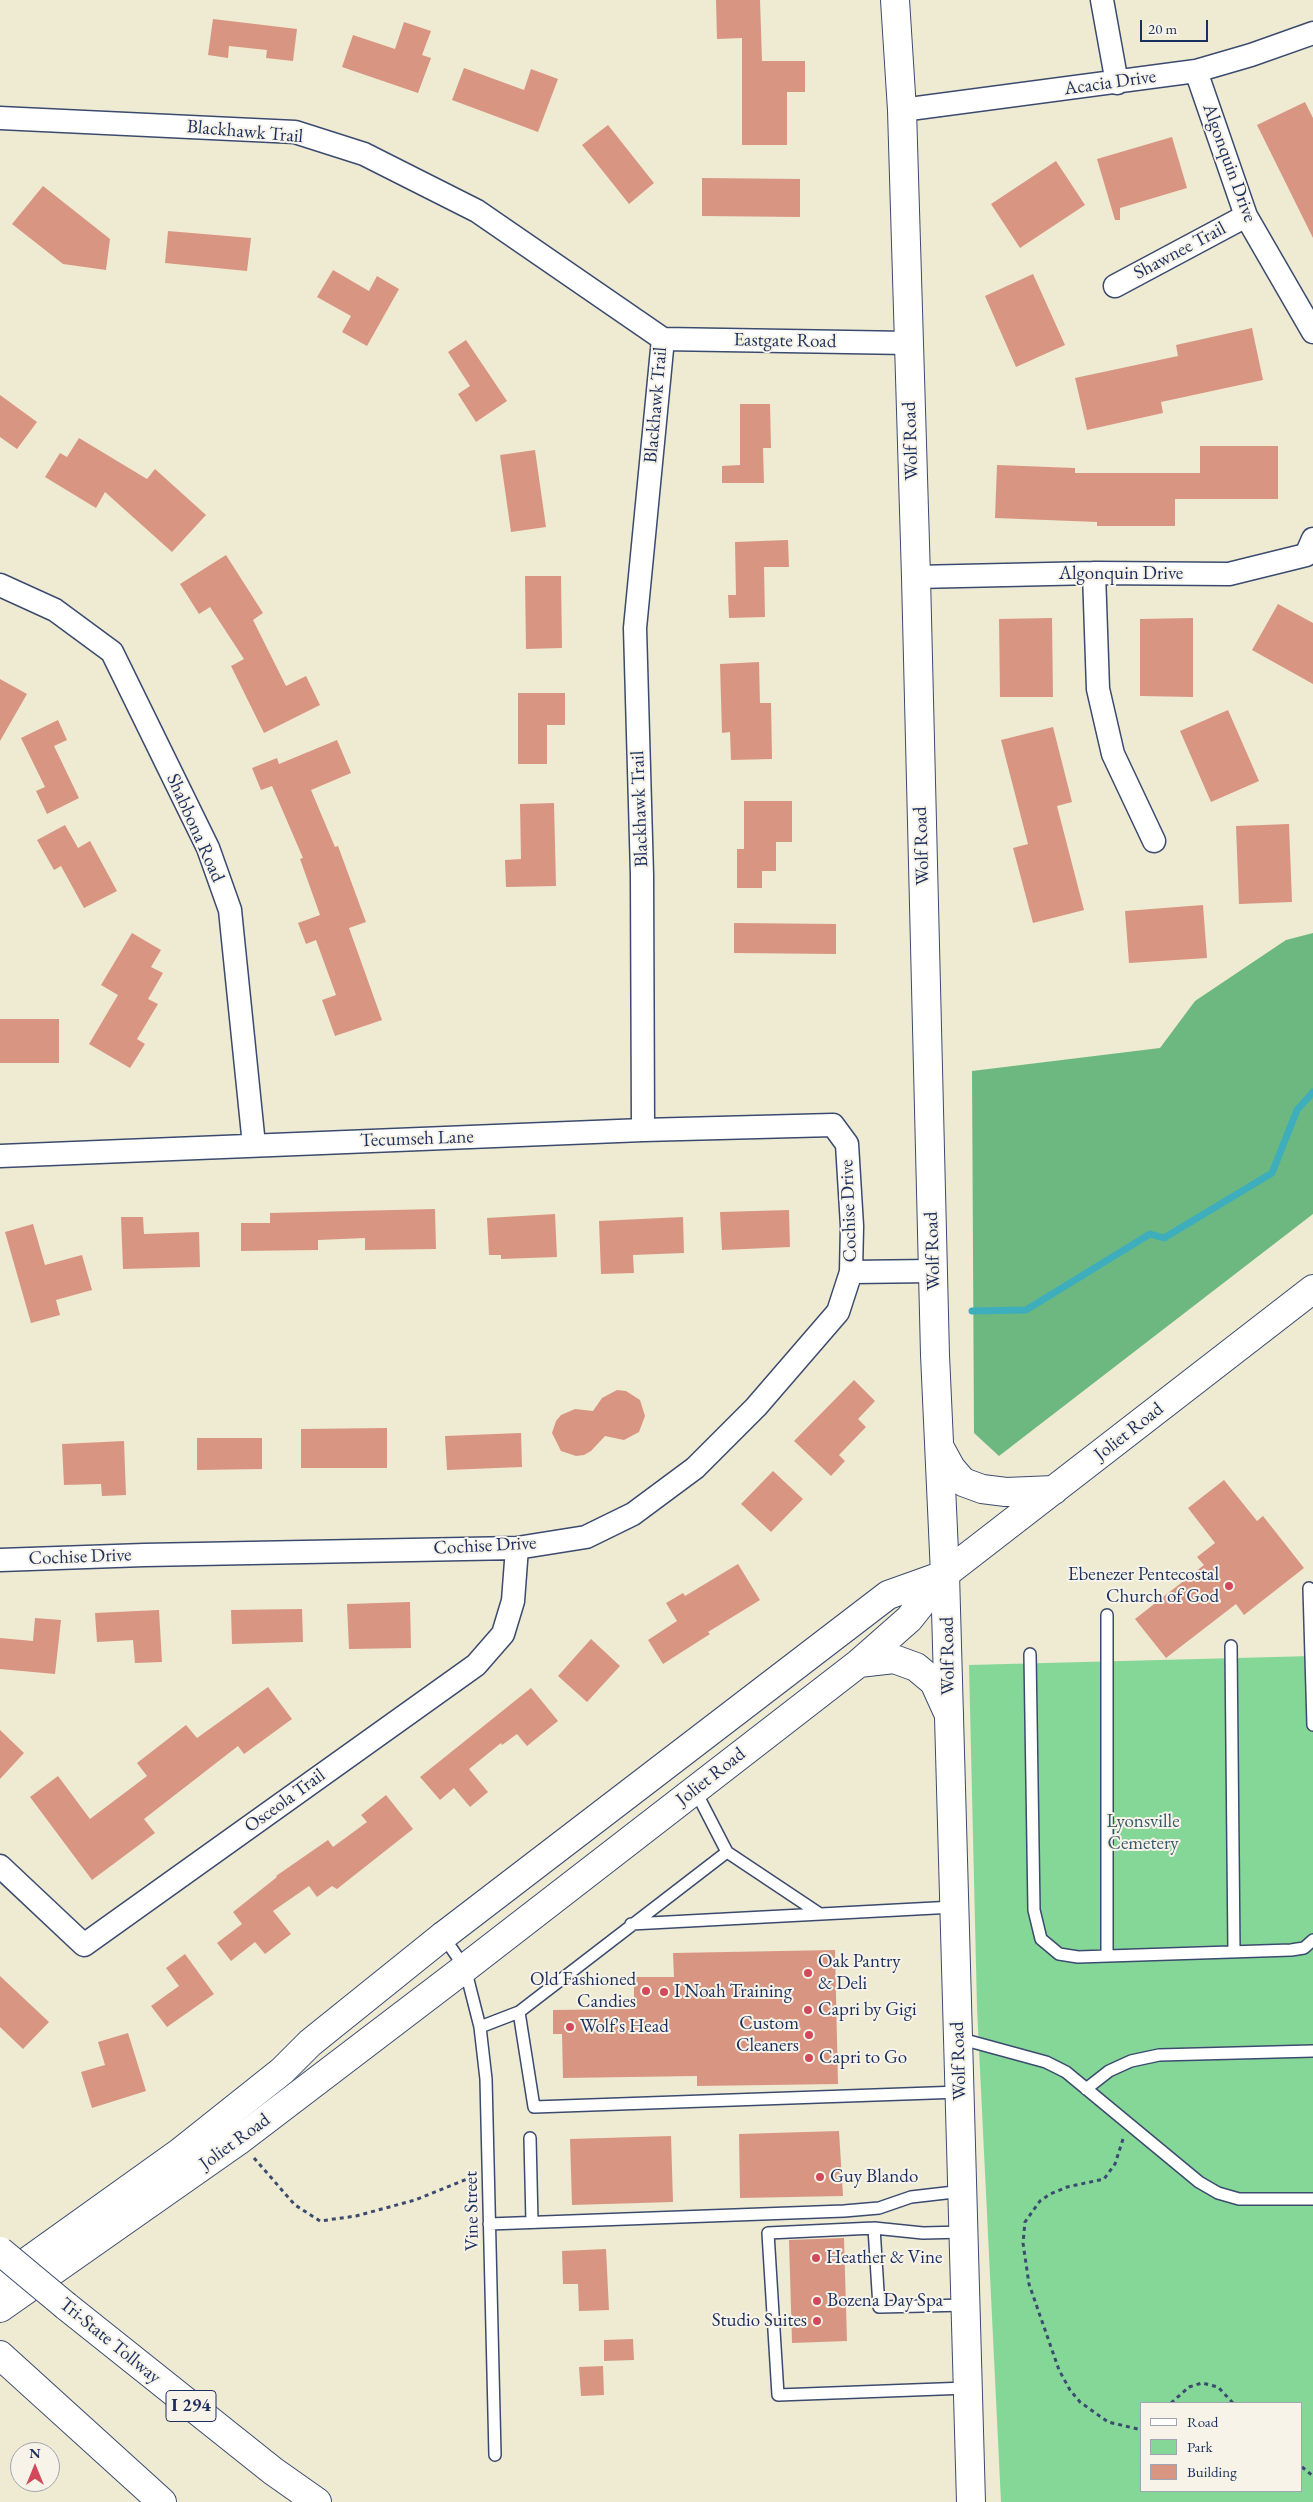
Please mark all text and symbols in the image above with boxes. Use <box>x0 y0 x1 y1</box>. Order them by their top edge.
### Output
scale bar <box>1143 10 1210 42</box>
text: 20 m <box>1148 19 1177 38</box>
street label: Acacia Drive <box>1063 65 1157 101</box>
street label: Algonquin Drive <box>1197 101 1261 225</box>
street label: Blackhawk Trail <box>186 116 304 148</box>
street label: Shawnee Trail <box>1130 217 1230 285</box>
street label: Eastgate Road <box>733 329 837 353</box>
street label: Blackhawk Trail <box>640 346 672 464</box>
street label: Wolf Road <box>898 401 924 481</box>
street label: Algonquin Drive <box>1059 563 1183 585</box>
street label: Blackhawk Trail <box>627 750 653 868</box>
street label: Shabbona Road <box>161 770 229 886</box>
street label: Wolf Road <box>909 806 935 886</box>
street label: Tecumseh Lane <box>360 1126 474 1152</box>
street label: Cochise Drive <box>836 1159 862 1263</box>
street label: Wolf Road <box>920 1211 946 1291</box>
street label: Joliet Road <box>1090 1398 1168 1466</box>
street label: Cochise Drive <box>433 1532 537 1560</box>
street label: Cochise Drive <box>28 1544 132 1570</box>
place label: Ebenezer Pentecostal Church of God <box>1068 1564 1219 1608</box>
marker: Ebenezer Pentecostal Church of God <box>1223 1580 1235 1592</box>
street label: Wolf Road <box>936 1616 960 1696</box>
street label: Joliet Road <box>672 1743 750 1811</box>
street label: Osceola Trail <box>240 1764 330 1838</box>
park label: Lyonsville Cemetery <box>1106 1811 1180 1855</box>
place label: Oak Pantry & Deli <box>818 1951 901 1995</box>
marker: Oak Pantry & Deli <box>802 1967 814 1979</box>
place label: Old Fashioned Candies <box>530 1969 636 2013</box>
place label: I Noah Training <box>674 1981 792 2003</box>
marker: Old Fashioned Candies <box>640 1985 652 1997</box>
marker: I Noah Training <box>658 1986 670 1998</box>
place label: Capri by Gigi <box>818 1999 917 2021</box>
marker: Capri by Gigi <box>802 2004 814 2016</box>
place label: Custom Cleaners <box>736 2013 799 2057</box>
place label: Wolf's Head <box>580 2016 669 2038</box>
marker: Wolf's Head <box>564 2021 576 2033</box>
street label: Wolf Road <box>946 2021 972 2101</box>
marker: Custom Cleaners <box>803 2029 815 2041</box>
place label: Capri to Go <box>819 2047 907 2069</box>
marker: Capri to Go <box>803 2052 815 2064</box>
street label: Joliet Road <box>195 2109 275 2175</box>
place label: Guy Blando <box>830 2166 918 2188</box>
street label: Vine Street <box>460 2171 484 2251</box>
marker: Guy Blando <box>814 2171 826 2183</box>
place label: Heather & Vine <box>826 2247 942 2269</box>
marker: Heather & Vine <box>810 2252 822 2264</box>
place label: Bozena Day Spa <box>827 2290 943 2312</box>
street label: Tri-State Tollway <box>55 2293 165 2389</box>
marker: Bozena Day Spa <box>811 2295 823 2307</box>
place label: Studio Suites <box>712 2310 807 2332</box>
marker: Studio Suites <box>811 2315 823 2327</box>
road number: I 294 <box>166 2390 216 2422</box>
legend <box>1140 2402 1303 2492</box>
text: Road <box>1187 2412 1218 2431</box>
text: Park <box>1187 2437 1213 2456</box>
north arrow <box>10 2442 60 2492</box>
text: N <box>29 2444 41 2462</box>
text: Building <box>1187 2462 1237 2481</box>

